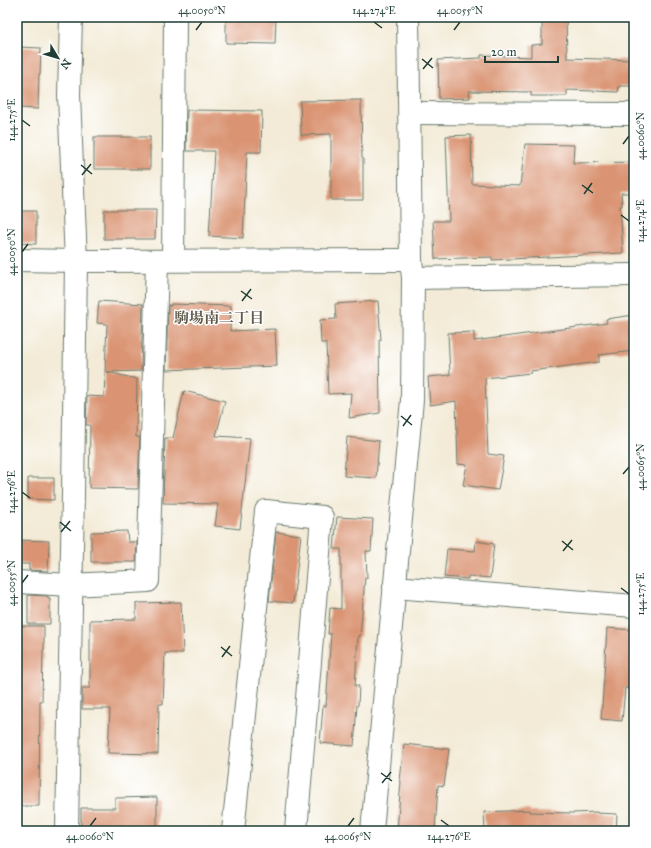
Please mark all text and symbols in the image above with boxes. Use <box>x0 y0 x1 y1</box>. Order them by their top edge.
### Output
text: 44.0050°N <box>178 5 226 17</box>
text: 144.274°E <box>352 5 396 17</box>
text: 44.0055°N <box>437 5 484 17</box>
north arrow <box>38 38 78 78</box>
scale bar <box>485 38 558 64</box>
text: 20 m <box>491 45 517 59</box>
text: N <box>57 56 73 72</box>
text: 144.275°E <box>6 99 18 141</box>
text: 44.0060°N <box>635 111 647 160</box>
text: 144.274°E <box>635 199 647 243</box>
text: 44.0050°N <box>6 228 18 276</box>
district label: 駒場南二丁目 <box>174 309 264 327</box>
text: 44.0065°N <box>635 443 647 490</box>
text: 144.276°E <box>6 470 18 514</box>
text: 44.0055°N <box>6 559 18 606</box>
text: 144.275°E <box>635 573 647 615</box>
text: 44.0060°N <box>66 831 115 843</box>
text: 44.0065°N <box>325 831 372 843</box>
text: 144.276°E <box>427 831 471 843</box>

